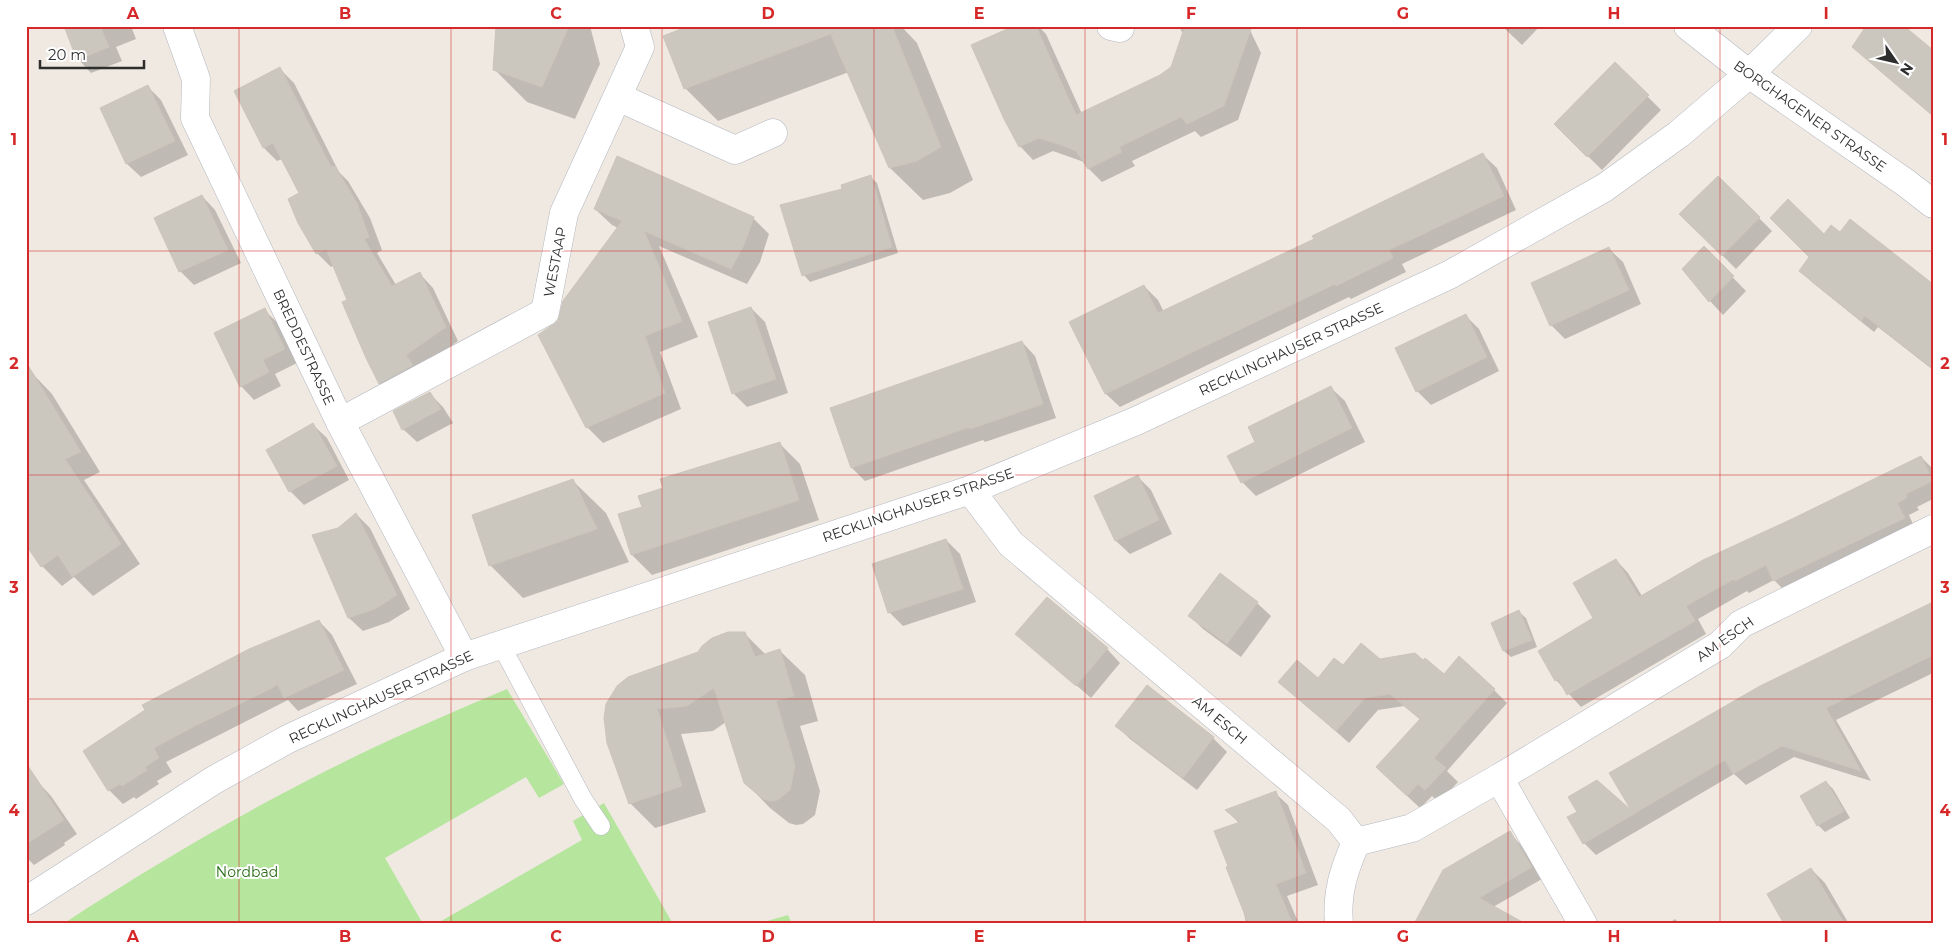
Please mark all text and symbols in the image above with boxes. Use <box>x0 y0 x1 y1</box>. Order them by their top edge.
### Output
text: A <box>126 4 140 23</box>
text: B <box>339 4 351 23</box>
text: C <box>550 4 562 23</box>
text: D <box>761 4 775 23</box>
text: E <box>974 4 984 23</box>
text: F <box>1186 4 1196 23</box>
text: G <box>1397 4 1409 23</box>
text: H <box>1608 4 1620 23</box>
text: I <box>1823 4 1829 23</box>
scale bar <box>40 38 144 70</box>
north arrow <box>1872 38 1922 88</box>
text: 20 m <box>48 45 86 64</box>
street label: BORGHAGENER STRASSE <box>1730 56 1890 176</box>
text: N <box>1896 60 1917 79</box>
text: 1 <box>11 130 17 149</box>
text: 1 <box>1942 130 1948 149</box>
street label: WESTAAP <box>539 225 571 299</box>
street label: BREDDESTRASSE <box>269 286 339 408</box>
street label: RECKLINGHAUSER STRASSE <box>1196 298 1386 400</box>
text: 2 <box>9 354 19 373</box>
text: 2 <box>1940 354 1950 373</box>
street label: RECKLINGHAUSER STRASSE <box>820 464 1016 546</box>
text: 3 <box>8 578 19 597</box>
text: 3 <box>1939 578 1950 597</box>
street label: AM ESCH <box>1693 613 1757 665</box>
street label: RECKLINGHAUSER STRASSE <box>286 646 476 748</box>
street label: AM ESCH <box>1189 692 1251 748</box>
text: 4 <box>8 801 20 820</box>
text: 4 <box>1939 801 1951 820</box>
park label: Nordbad <box>216 863 278 881</box>
text: A <box>126 927 140 946</box>
text: B <box>339 927 351 946</box>
text: C <box>550 927 562 946</box>
text: D <box>761 927 775 946</box>
text: E <box>974 927 984 946</box>
text: F <box>1186 927 1196 946</box>
text: G <box>1397 927 1409 946</box>
text: H <box>1608 927 1620 946</box>
text: I <box>1823 927 1829 946</box>

